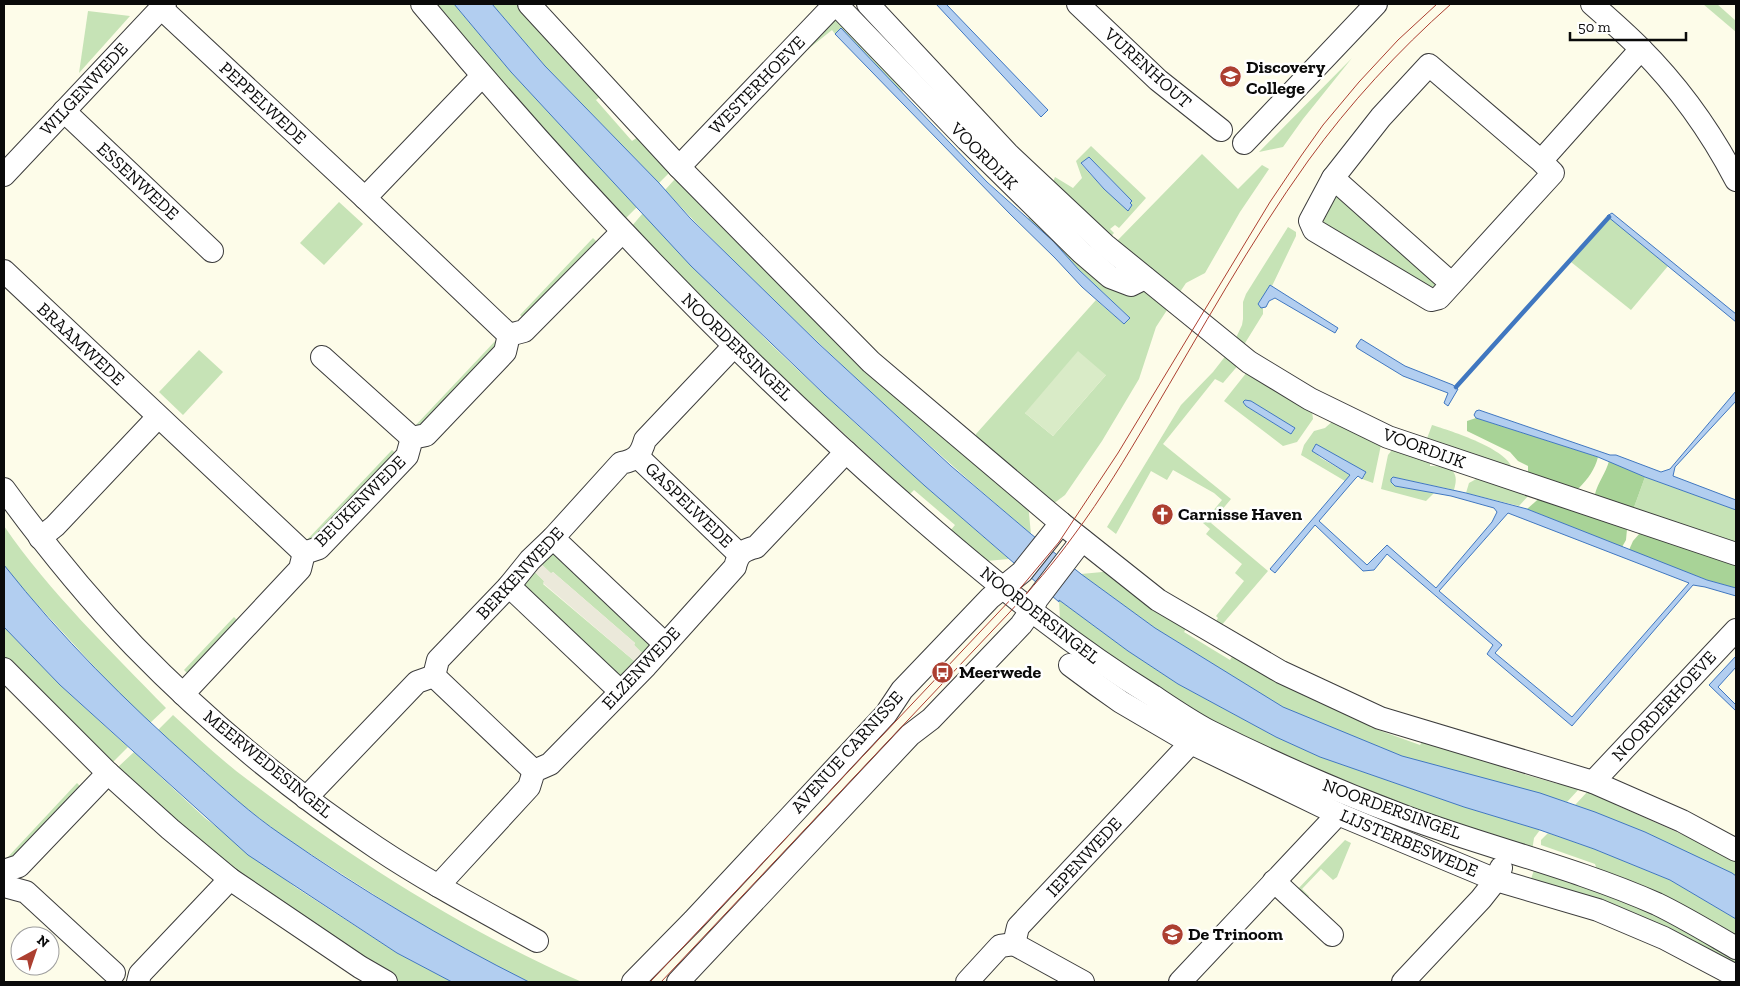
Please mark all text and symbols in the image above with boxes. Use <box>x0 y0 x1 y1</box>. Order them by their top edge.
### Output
scale bar <box>1570 10 1686 42</box>
text: 50 m <box>1578 18 1611 36</box>
street label: VURENHOUT <box>1099 22 1196 113</box>
street label: WESTERHOEVE <box>704 31 810 139</box>
street label: WILGENWEDE <box>35 38 133 140</box>
place label: Discovery College <box>1246 56 1326 99</box>
street label: PEPPELWEDE <box>215 57 311 149</box>
school or university icon: Discovery College <box>1218 65 1242 89</box>
street label: VOORDIJK <box>945 117 1023 195</box>
street label: ESSENWEDE <box>92 137 184 225</box>
street label: NOORDERSINGEL <box>677 289 797 406</box>
street label: BRAAMWEDE <box>33 298 129 390</box>
street label: VOORDIJK <box>1379 423 1469 473</box>
street label: BEUKENWEDE <box>310 451 410 551</box>
street label: GASPELWEDE <box>640 458 738 552</box>
church icon: Carnisse Haven <box>1150 502 1174 526</box>
place label: Carnisse Haven <box>1178 503 1302 525</box>
street label: BERKENWEDE <box>472 522 568 624</box>
street label: NOORDERSINGEL <box>976 561 1104 669</box>
street label: ELZENWEDE <box>597 622 685 714</box>
street label: NOORDERHOEVE <box>1607 646 1721 766</box>
bus stop icon: Meerwede <box>931 660 955 684</box>
place label: Meerwede <box>959 661 1042 683</box>
street label: AVENUE CARNISSE <box>786 686 908 818</box>
street label: MEERWEDESINGEL <box>199 705 337 823</box>
street label: NOORDERSINGEL <box>1320 774 1464 844</box>
street label: LIJSTERBESWEDE <box>1337 804 1481 882</box>
street label: IEPENWEDE <box>1042 813 1126 901</box>
school or university icon: De Trinoom <box>1160 922 1184 946</box>
place label: De Trinoom <box>1188 923 1283 945</box>
north arrow <box>10 926 60 976</box>
text: N <box>33 931 53 952</box>

